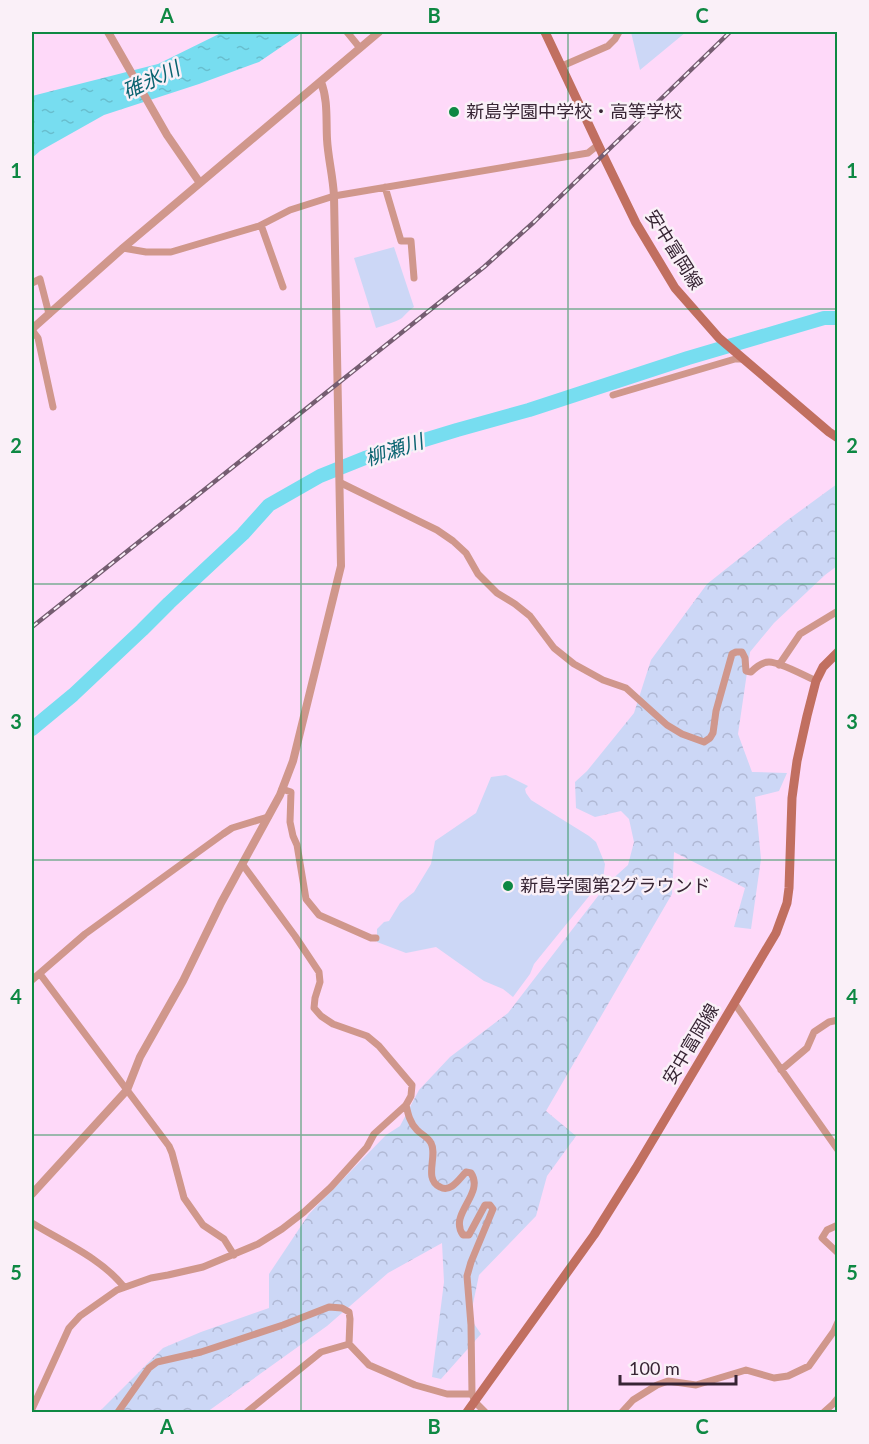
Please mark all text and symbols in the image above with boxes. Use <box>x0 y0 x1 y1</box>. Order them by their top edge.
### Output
text: A <box>159 3 174 27</box>
text: B <box>427 3 441 27</box>
text: C <box>695 3 709 27</box>
water label: 碓氷川 <box>118 55 185 103</box>
place label: 新島学園中学校・高等学校 <box>466 100 682 122</box>
marker: 新島学園中学校・高等学校 <box>447 105 461 119</box>
text: 1 <box>10 158 22 182</box>
text: 1 <box>846 158 858 182</box>
street label: 安中富岡線 <box>642 205 708 293</box>
water label: 柳瀬川 <box>361 428 428 470</box>
text: 2 <box>10 433 22 457</box>
text: 2 <box>846 433 858 457</box>
text: 3 <box>10 709 22 733</box>
text: 3 <box>846 709 858 733</box>
place label: 新島学園第2グラウンド <box>520 874 710 896</box>
marker: 新島学園第2グラウンド <box>501 879 515 893</box>
text: 4 <box>10 984 22 1008</box>
text: 4 <box>846 984 858 1008</box>
street label: 安中富岡線 <box>658 999 723 1088</box>
text: 5 <box>10 1260 22 1284</box>
text: 5 <box>846 1260 858 1284</box>
scale bar <box>620 1348 736 1386</box>
text: 100 m <box>629 1357 680 1379</box>
text: A <box>159 1414 174 1438</box>
text: B <box>427 1414 441 1438</box>
text: C <box>695 1414 709 1438</box>

